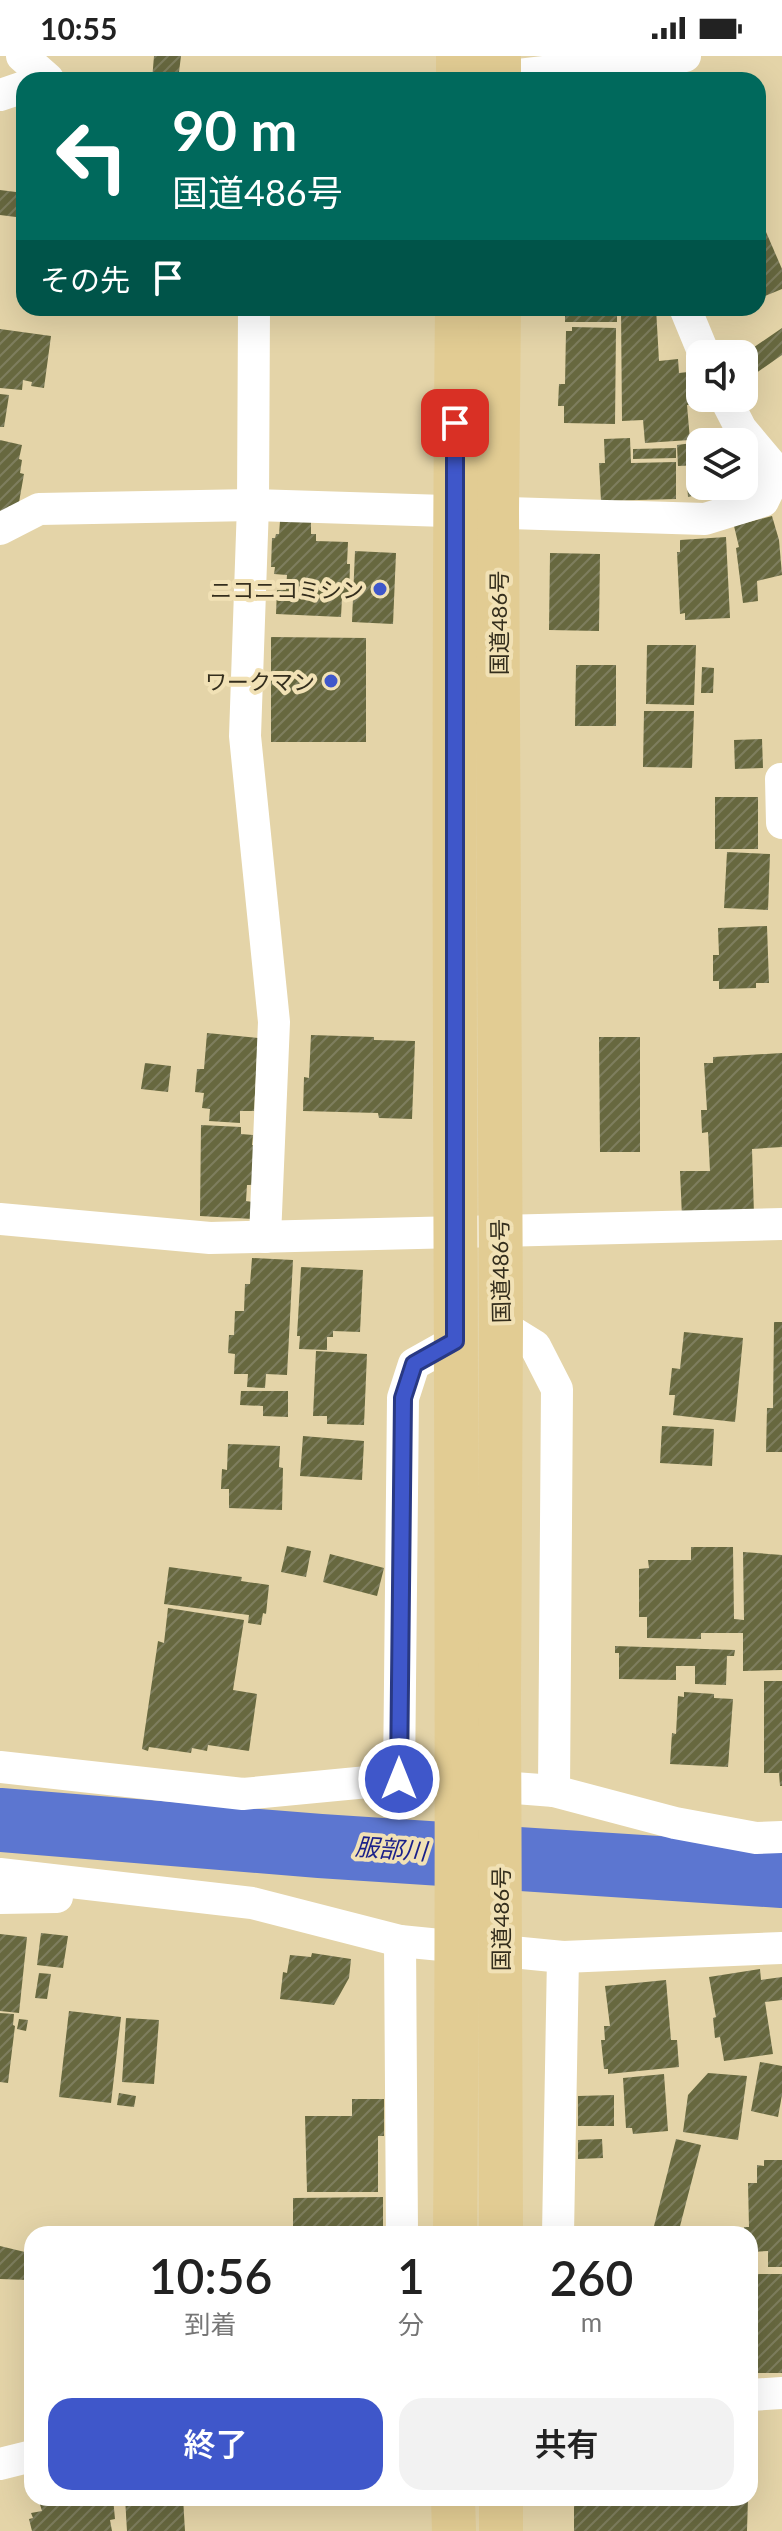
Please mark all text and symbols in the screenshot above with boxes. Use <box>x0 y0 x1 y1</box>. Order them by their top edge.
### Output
text: 10:55 <box>40 10 117 46</box>
text: 90 m <box>172 96 297 163</box>
icon: left <box>40 104 144 208</box>
text: 国道486号 <box>172 170 343 214</box>
icon: arrive <box>146 256 190 300</box>
text: その先 <box>40 261 130 297</box>
map controls <box>686 340 758 500</box>
button: sound <box>686 340 758 412</box>
pin <box>421 389 489 457</box>
icon: arrive <box>433 401 477 445</box>
button: layers <box>686 428 758 500</box>
street label: 国道486号 <box>485 571 512 675</box>
place label: ニコニコミシン <box>210 576 364 603</box>
marker: ニコニコミシン <box>371 580 389 598</box>
place label: ワークマン <box>205 668 315 695</box>
marker: ワークマン <box>322 672 340 690</box>
street label: 国道486号 <box>486 1219 514 1323</box>
position arrow <box>357 1737 441 1821</box>
water label: 服部川 <box>354 1831 431 1865</box>
street label: 国道486号 <box>487 1867 514 1971</box>
text: 10:56 <box>149 2247 272 2304</box>
text: 1 <box>397 2247 425 2304</box>
text: 260 <box>550 2249 633 2306</box>
text: m <box>581 2306 602 2338</box>
text: 到着 <box>185 2308 237 2340</box>
text: 分 <box>398 2308 424 2340</box>
button: 終了 <box>48 2398 383 2490</box>
button: 共有 <box>399 2398 734 2490</box>

